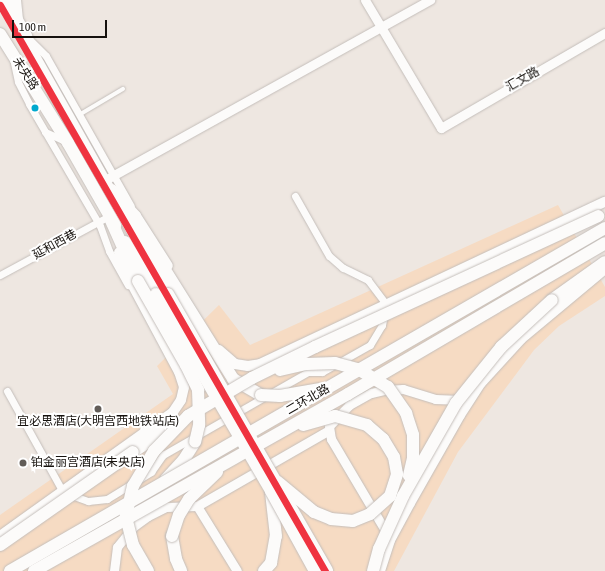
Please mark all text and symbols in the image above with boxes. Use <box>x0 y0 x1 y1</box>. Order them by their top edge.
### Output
scale bar <box>14 12 109 38</box>
text: 100 m <box>19 20 46 34</box>
street label: 未央路 <box>9 55 41 93</box>
street label: 汇文路 <box>504 65 542 95</box>
unlabelled marker <box>30 103 40 113</box>
street label: 延和西巷 <box>31 227 79 263</box>
street label: 二环北路 <box>284 382 332 418</box>
marker: 宜必思酒店(大明宫西地铁站店) <box>93 404 103 414</box>
place label: 宜必思酒店(大明宫西地铁站店) <box>17 415 179 429</box>
place label: 铂金丽宫酒店(未央店) <box>31 456 145 470</box>
marker: 铂金丽宫酒店(未央店) <box>18 458 28 468</box>

